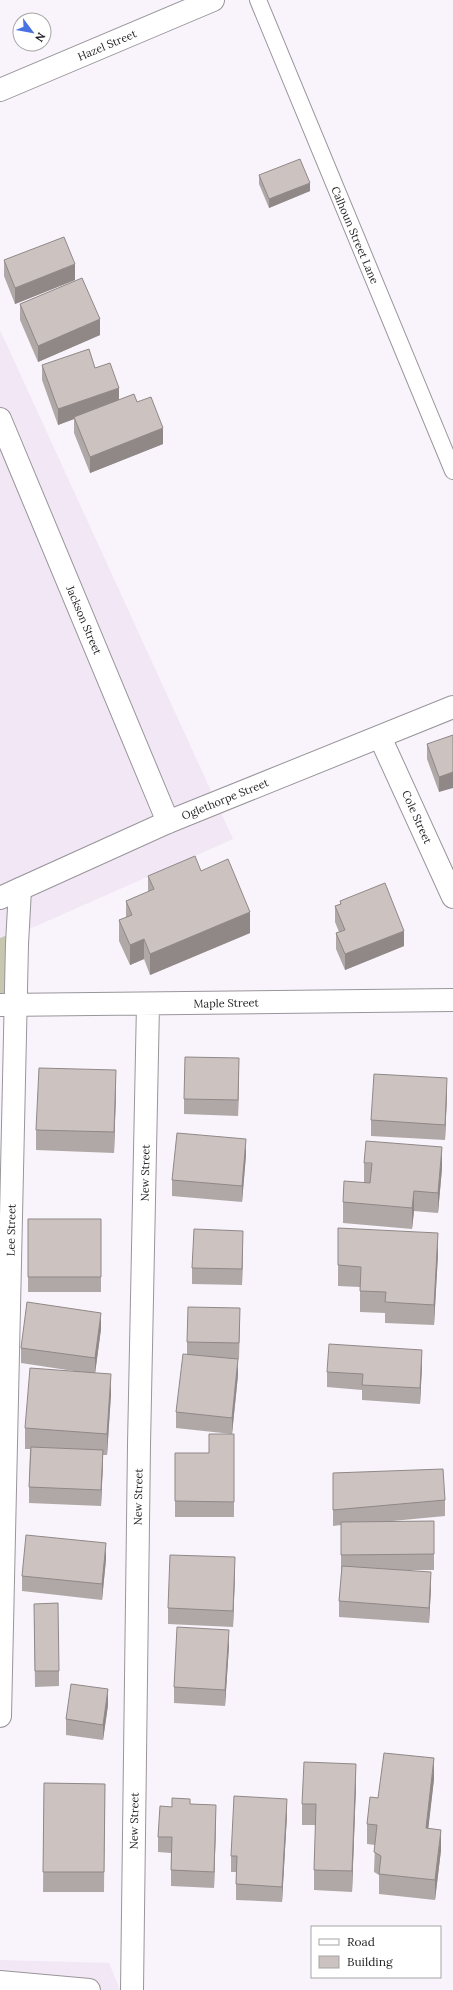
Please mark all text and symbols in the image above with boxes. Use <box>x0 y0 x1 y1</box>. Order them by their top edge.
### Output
north arrow <box>12 12 52 52</box>
street label: Hazel Street <box>75 26 139 64</box>
text: N <box>32 30 49 45</box>
street label: Calhoun Street Lane <box>328 184 382 286</box>
street label: Jackson Street <box>63 582 105 657</box>
street label: Oglethorpe Street <box>179 775 271 823</box>
street label: Cole Street <box>399 788 435 847</box>
street label: Maple Street <box>193 995 260 1011</box>
street label: New Street <box>138 1144 153 1202</box>
street label: Lee Street <box>4 1203 18 1256</box>
street label: New Street <box>131 1468 146 1526</box>
street label: New Street <box>127 1792 142 1850</box>
legend <box>311 1926 441 1978</box>
text: Road <box>347 1934 375 1949</box>
text: Building <box>347 1954 393 1969</box>

